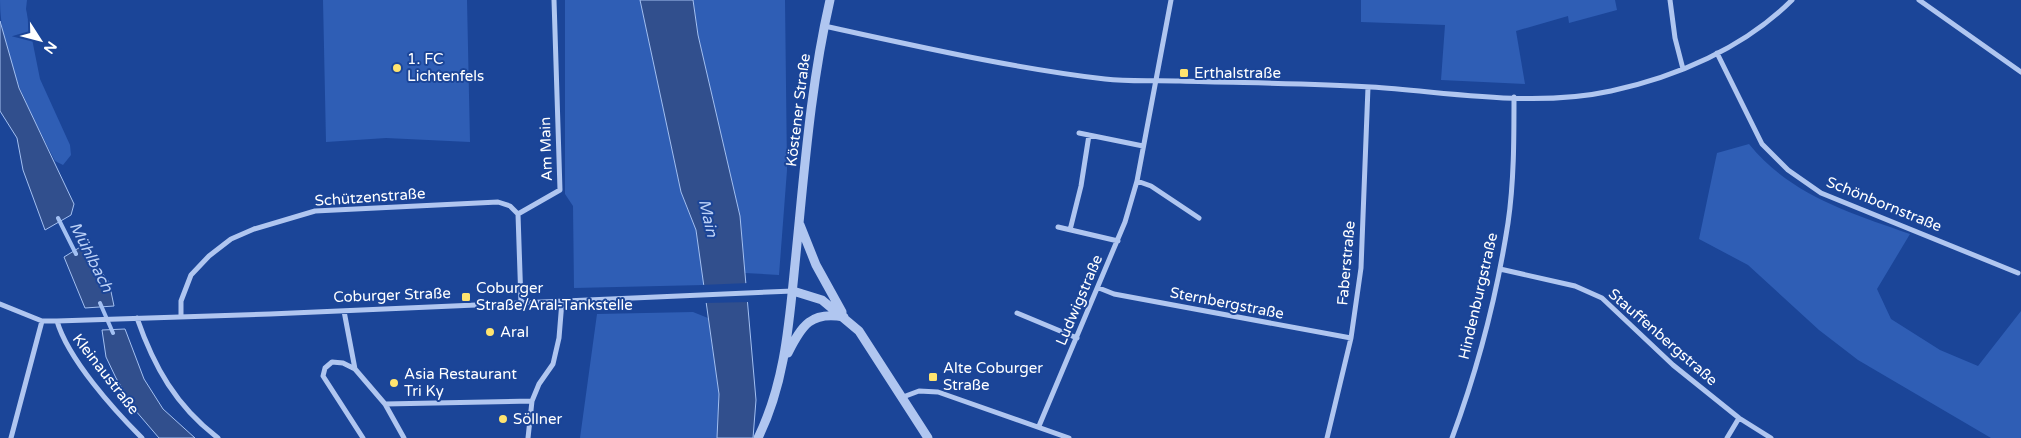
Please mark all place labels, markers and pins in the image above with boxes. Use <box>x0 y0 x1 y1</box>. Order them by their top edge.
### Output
place label: 1. FC Lichtenfels <box>407 50 484 85</box>
marker: 1. FC Lichtenfels <box>391 62 403 74</box>
place label: Erthalstraße <box>1194 64 1281 82</box>
marker: Erthalstraße <box>1178 67 1190 79</box>
place label: Coburger Straße/Aral-Tankstelle <box>476 279 633 314</box>
marker: Coburger Straße/Aral-Tankstelle <box>460 291 472 303</box>
place label: Aral <box>500 323 529 341</box>
marker: Aral <box>484 326 496 338</box>
place label: Alte Coburger Straße <box>943 359 1043 394</box>
place label: Asia Restaurant Tri Ky <box>404 365 517 400</box>
marker: Alte Coburger Straße <box>927 371 939 383</box>
marker: Asia Restaurant Tri Ky <box>388 377 400 389</box>
place label: Söllner <box>513 410 562 428</box>
marker: Söllner <box>497 413 509 425</box>

